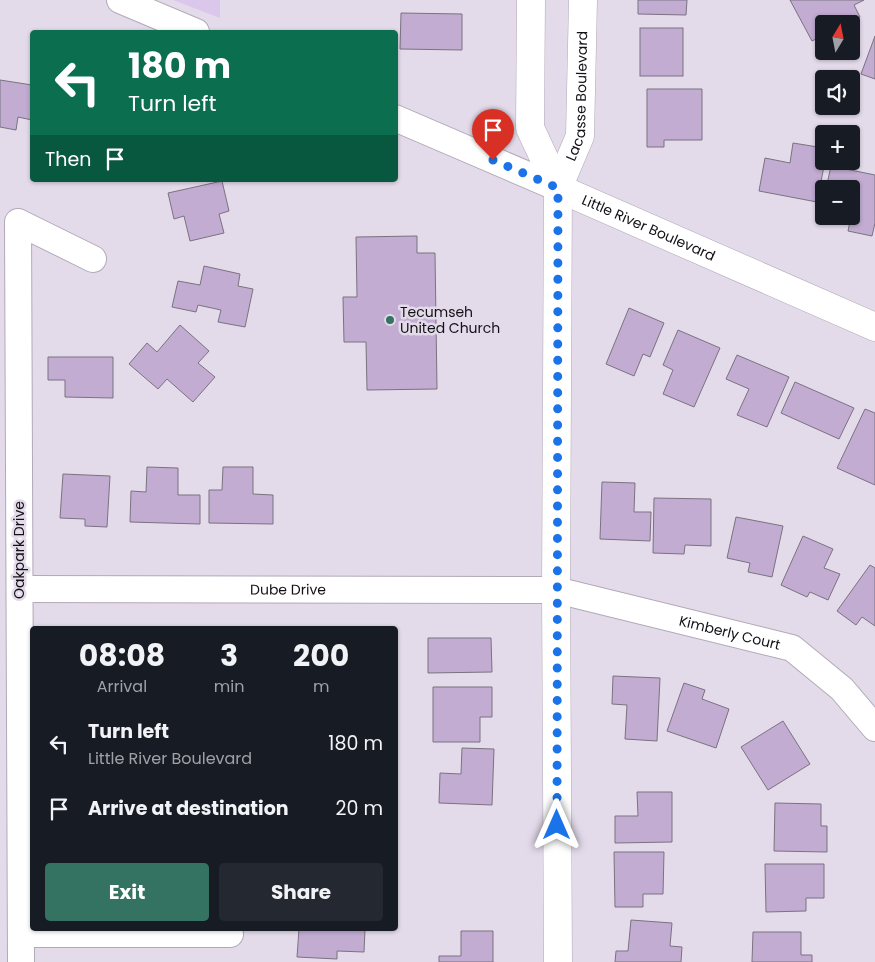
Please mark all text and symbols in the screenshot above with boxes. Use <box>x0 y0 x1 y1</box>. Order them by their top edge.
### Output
north arrow <box>815 15 860 60</box>
map controls <box>815 15 860 225</box>
street label: Lacasse Boulevard <box>561 31 592 164</box>
text: 180 m <box>128 41 231 90</box>
icon: left <box>45 50 110 115</box>
button: sound <box>815 70 860 115</box>
text: Turn left <box>128 88 216 119</box>
pin <box>472 109 514 160</box>
icon: arrive <box>479 116 507 144</box>
button: + <box>815 125 860 170</box>
icon: arrive <box>101 145 129 173</box>
text: Then <box>45 146 91 173</box>
button: − <box>815 180 860 225</box>
street label: Little River Boulevard <box>579 190 719 266</box>
place label: Tecumseh United Church <box>400 302 500 338</box>
marker: Tecumseh United Church <box>384 314 396 326</box>
street label: Oakpark Drive <box>9 501 29 599</box>
street label: Dube Drive <box>250 579 326 600</box>
street label: Kimberly Court <box>677 611 783 655</box>
text: 08:08 <box>79 634 165 677</box>
text: 3 <box>220 634 238 677</box>
text: 200 <box>293 634 349 677</box>
text: Arrival <box>97 675 147 698</box>
text: min <box>214 675 244 698</box>
text: m <box>313 675 329 698</box>
text: Turn left <box>88 718 169 745</box>
icon: left <box>45 730 73 758</box>
text: 180 m <box>328 730 383 757</box>
text: Little River Boulevard <box>88 747 252 770</box>
icon: arrive <box>45 795 73 823</box>
text: Arrive at destination <box>88 795 289 822</box>
text: 20 m <box>335 795 383 822</box>
position arrow <box>530 798 582 850</box>
button: Exit <box>45 863 209 921</box>
button: Share <box>219 863 383 921</box>

